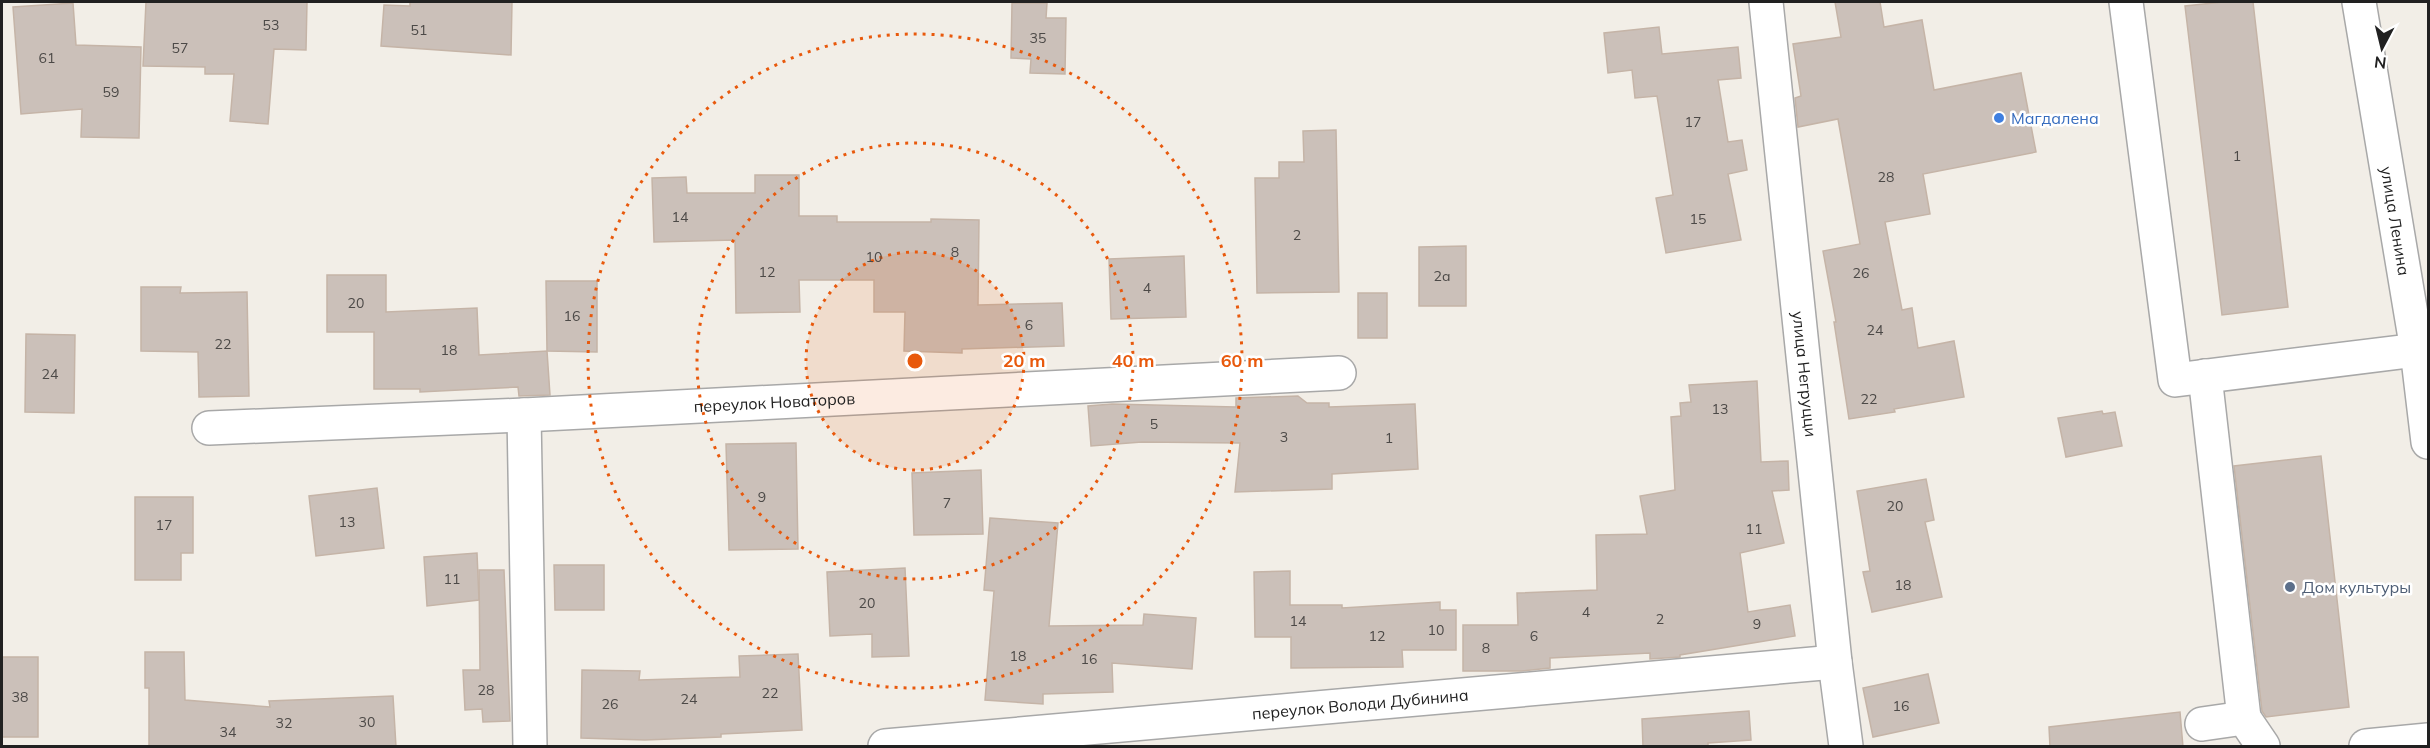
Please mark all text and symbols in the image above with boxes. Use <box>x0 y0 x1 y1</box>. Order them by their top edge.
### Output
house number: 53 <box>263 16 279 34</box>
north arrow <box>2352 18 2412 78</box>
house number: 51 <box>411 21 427 39</box>
house number: 35 <box>1030 29 1046 47</box>
house number: 57 <box>172 39 188 57</box>
house number: 61 <box>39 49 55 67</box>
text: N <box>2373 52 2387 74</box>
house number: 59 <box>103 83 119 101</box>
place label: Магдалена <box>2011 108 2099 128</box>
marker: Магдалена <box>1992 111 2006 125</box>
house number: 17 <box>1685 113 1701 131</box>
house number: 1 <box>2233 147 2241 165</box>
street label: улица Ленина <box>2377 165 2414 277</box>
house number: 28 <box>1878 168 1894 186</box>
house number: 14 <box>672 208 689 226</box>
house number: 15 <box>1690 210 1706 228</box>
house number: 2 <box>1293 226 1301 244</box>
house number: 8 <box>951 243 959 261</box>
house number: 10 <box>866 248 882 266</box>
house number: 12 <box>759 263 775 281</box>
house number: 26 <box>1853 264 1869 282</box>
house number: 2а <box>1434 267 1450 285</box>
house number: 4 <box>1143 279 1152 297</box>
house number: 20 <box>348 294 364 312</box>
house number: 16 <box>564 307 580 325</box>
street label: улица Негруцци <box>1788 310 1821 438</box>
house number: 6 <box>1025 316 1033 334</box>
house number: 24 <box>1867 321 1884 339</box>
house number: 22 <box>215 335 231 353</box>
house number: 18 <box>441 341 457 359</box>
text: 20 m <box>1003 349 1045 372</box>
text: 40 m <box>1112 349 1154 372</box>
text: 60 m <box>1221 349 1263 372</box>
centre of rings <box>905 351 925 371</box>
house number: 24 <box>42 365 59 383</box>
street label: переулок Новаторов <box>693 388 856 416</box>
house number: 22 <box>1861 390 1877 408</box>
house number: 13 <box>1712 400 1728 418</box>
house number: 5 <box>1150 415 1158 433</box>
house number: 3 <box>1280 428 1288 446</box>
house number: 1 <box>1385 429 1393 447</box>
house number: 9 <box>758 488 766 506</box>
house number: 7 <box>943 494 951 512</box>
house number: 20 <box>1887 497 1903 515</box>
house number: 13 <box>339 513 355 531</box>
house number: 17 <box>156 516 172 534</box>
house number: 11 <box>1746 520 1762 538</box>
house number: 11 <box>444 570 460 588</box>
house number: 18 <box>1895 576 1911 594</box>
place label: Дом культуры <box>2302 577 2411 597</box>
marker: Дом культуры <box>2283 580 2297 594</box>
house number: 20 <box>859 594 875 612</box>
house number: 4 <box>1582 603 1591 621</box>
house number: 2 <box>1656 610 1664 628</box>
house number: 14 <box>1290 612 1307 630</box>
house number: 9 <box>1753 615 1761 633</box>
house number: 10 <box>1428 621 1444 639</box>
house number: 12 <box>1369 627 1385 645</box>
house number: 6 <box>1530 627 1538 645</box>
house number: 8 <box>1482 639 1490 657</box>
house number: 18 <box>1010 647 1026 665</box>
house number: 16 <box>1081 650 1097 668</box>
house number: 28 <box>478 681 494 699</box>
house number: 22 <box>762 684 778 702</box>
street label: переулок Володи Дубинина <box>1251 684 1469 724</box>
house number: 38 <box>12 688 28 706</box>
house number: 24 <box>681 690 698 708</box>
house number: 26 <box>602 695 618 713</box>
house number: 16 <box>1893 697 1909 715</box>
house number: 30 <box>359 713 375 731</box>
house number: 32 <box>276 714 292 732</box>
house number: 34 <box>220 723 237 741</box>

